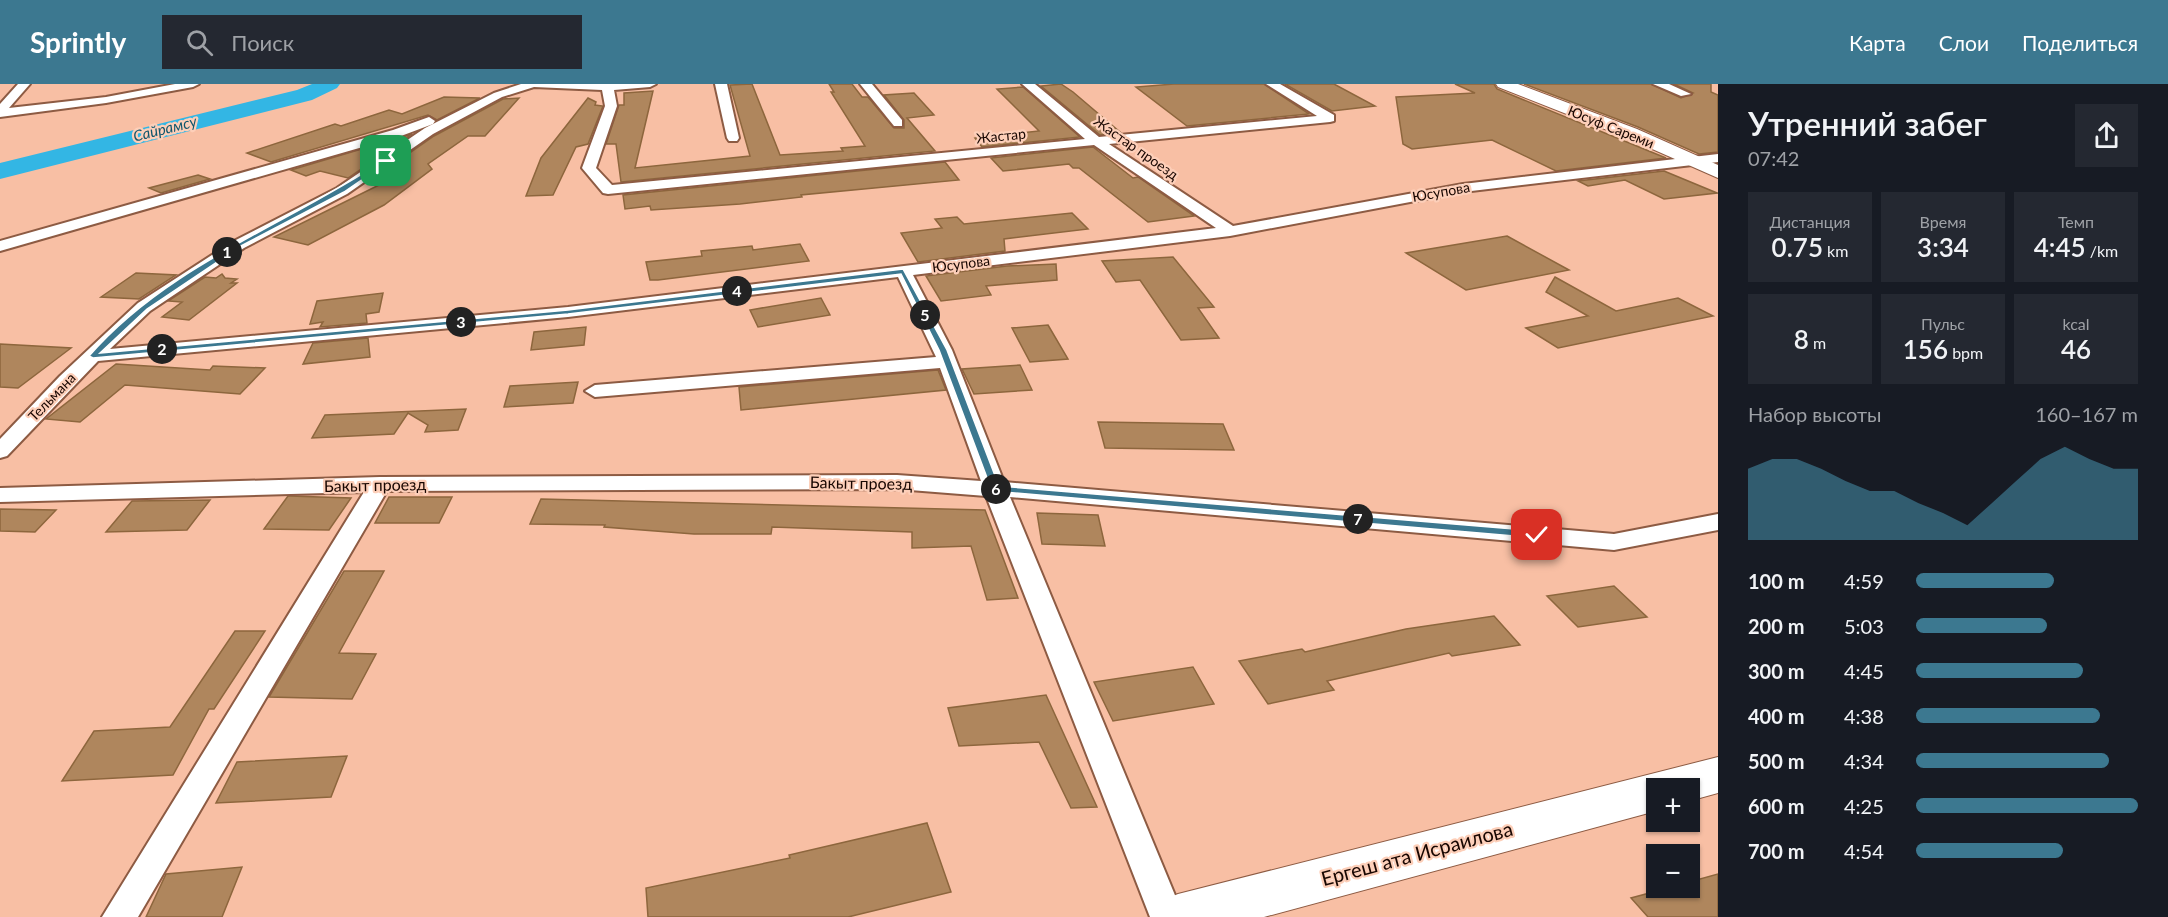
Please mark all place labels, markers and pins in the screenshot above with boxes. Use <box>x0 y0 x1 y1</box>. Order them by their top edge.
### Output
pin <box>360 135 411 186</box>
pin: 1 <box>212 237 242 267</box>
pin: 4 <box>722 276 752 306</box>
pin: 5 <box>910 300 940 330</box>
pin: 3 <box>446 307 476 337</box>
pin: 2 <box>147 334 177 364</box>
pin: 6 <box>981 474 1011 504</box>
pin: 7 <box>1343 504 1373 534</box>
pin <box>1511 509 1562 560</box>

